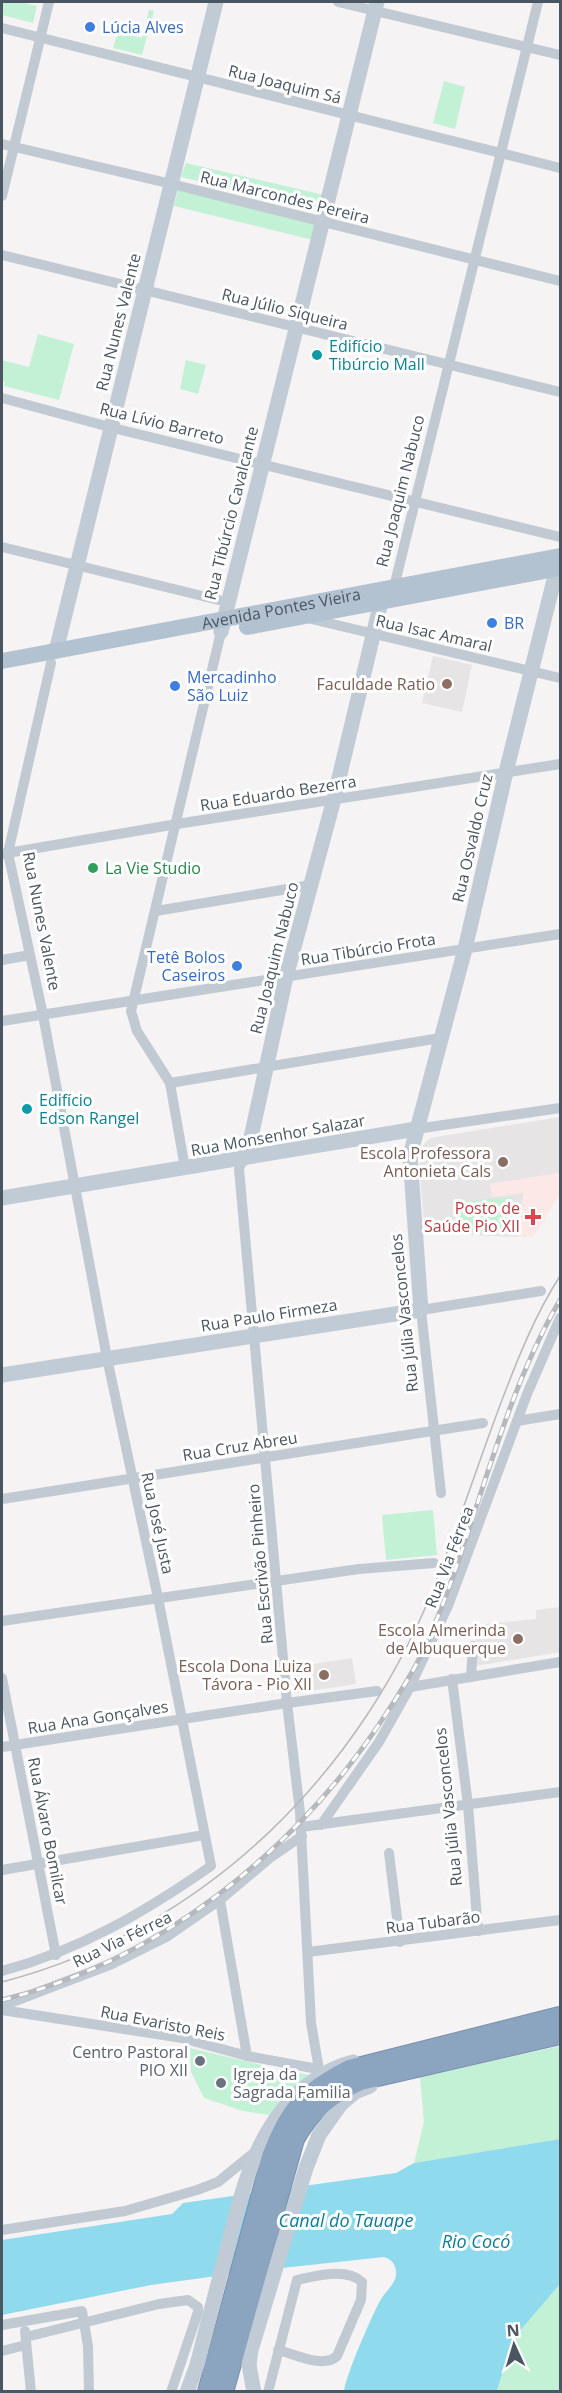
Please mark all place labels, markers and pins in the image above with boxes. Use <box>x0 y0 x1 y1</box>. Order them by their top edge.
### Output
place label: Lúcia Alves <box>102 16 184 38</box>
marker: Lúcia Alves <box>83 20 97 34</box>
place label: Edifício Tibúrcio Mall <box>329 335 425 375</box>
marker: Edifício Tibúrcio Mall <box>310 348 324 362</box>
place label: BR <box>504 612 524 634</box>
marker: BR <box>485 616 499 630</box>
place label: Mercadinho São Luiz <box>187 666 277 706</box>
place label: Faculdade Ratio <box>317 673 435 695</box>
marker: Faculdade Ratio <box>440 677 454 691</box>
marker: Mercadinho São Luiz <box>168 679 182 693</box>
place label: La Vie Studio <box>105 857 201 879</box>
marker: La Vie Studio <box>86 861 100 875</box>
place label: Tetê Bolos Caseiros <box>147 946 225 986</box>
marker: Tetê Bolos Caseiros <box>230 959 244 973</box>
place label: Edifício Edson Rangel <box>39 1089 139 1129</box>
marker: Edifício Edson Rangel <box>20 1102 34 1116</box>
place label: Escola Professora Antonieta Cals <box>360 1142 491 1182</box>
marker: Escola Professora Antonieta Cals <box>496 1155 510 1169</box>
place label: Posto de Saúde Pio XII <box>424 1197 520 1237</box>
marker: Posto de Saúde Pio XII <box>524 1208 542 1226</box>
place label: Escola Almerinda de Albuquerque <box>378 1619 506 1659</box>
marker: Escola Almerinda de Albuquerque <box>511 1632 525 1646</box>
place label: Escola Dona Luiza Távora - Pio XII <box>178 1655 312 1695</box>
marker: Escola Dona Luiza Távora - Pio XII <box>317 1668 331 1682</box>
place label: Centro Pastoral PIO XII <box>72 2041 188 2081</box>
marker: Centro Pastoral PIO XII <box>193 2054 207 2068</box>
place label: Igreja da Sagrada Familia <box>233 2063 351 2103</box>
marker: Igreja da Sagrada Familia <box>214 2076 228 2090</box>

